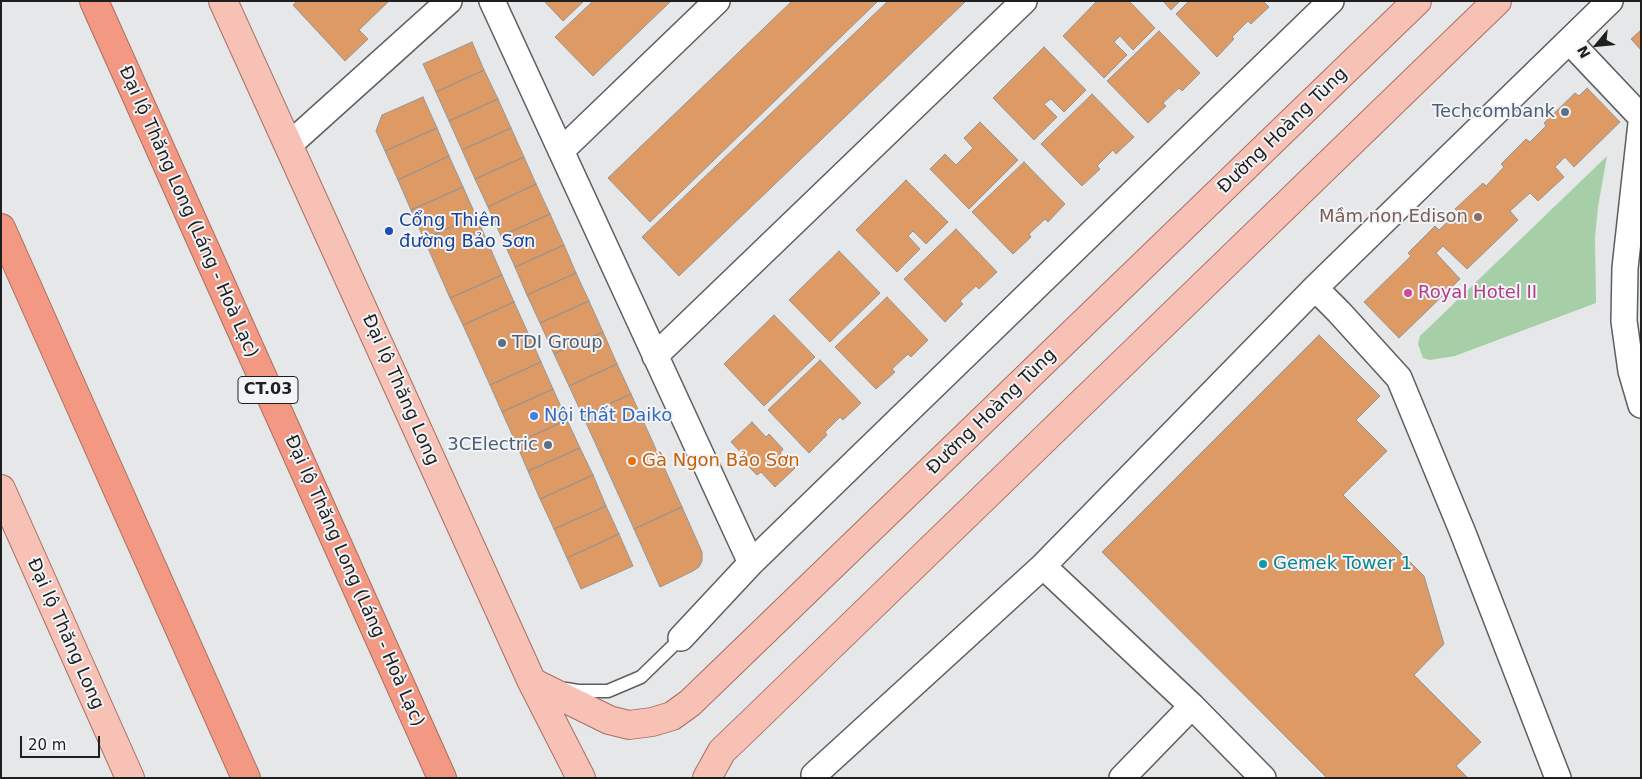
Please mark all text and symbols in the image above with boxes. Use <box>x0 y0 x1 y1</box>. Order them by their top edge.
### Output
north arrow <box>1572 20 1622 70</box>
text: N <box>1574 43 1594 61</box>
street label: Đại lộ Thăng Long (Láng - Hoà Lạc) <box>114 63 262 361</box>
street label: Đường Hoàng Tùng <box>1214 64 1352 198</box>
place label: Techcombank <box>1432 101 1555 123</box>
marker: Techcombank <box>1559 106 1571 118</box>
place label: Mầm non Edison <box>1319 206 1468 228</box>
place label: Cổng Thiên đường Bảo Sơn <box>399 210 535 252</box>
marker: Mầm non Edison <box>1472 211 1484 223</box>
marker: Cổng Thiên đường Bảo Sơn <box>383 225 395 237</box>
place label: Royal Hotel II <box>1418 282 1537 304</box>
marker: Royal Hotel II <box>1402 287 1414 299</box>
street label: Đại lộ Thăng Long <box>357 311 443 469</box>
place label: TDI Group <box>512 332 603 354</box>
marker: TDI Group <box>496 337 508 349</box>
street label: Đường Hoàng Tùng <box>923 345 1061 479</box>
road number: CT.03 <box>238 376 298 404</box>
place label: Nội thất Daiko <box>544 405 672 427</box>
marker: Nội thất Daiko <box>528 410 540 422</box>
street label: Đại lộ Thăng Long (Láng - Hoà Lạc) <box>280 432 428 730</box>
place label: 3CElectric <box>447 434 538 456</box>
marker: 3CElectric <box>542 439 554 451</box>
place label: Gà Ngon Bảo Sơn <box>642 450 800 472</box>
marker: Gà Ngon Bảo Sơn <box>626 455 638 467</box>
place label: Gemek Tower 1 <box>1273 553 1412 575</box>
street label: Đại lộ Thăng Long <box>22 555 108 713</box>
marker: Gemek Tower 1 <box>1257 558 1269 570</box>
scale bar <box>22 726 102 758</box>
text: 20 m <box>28 736 66 754</box>

